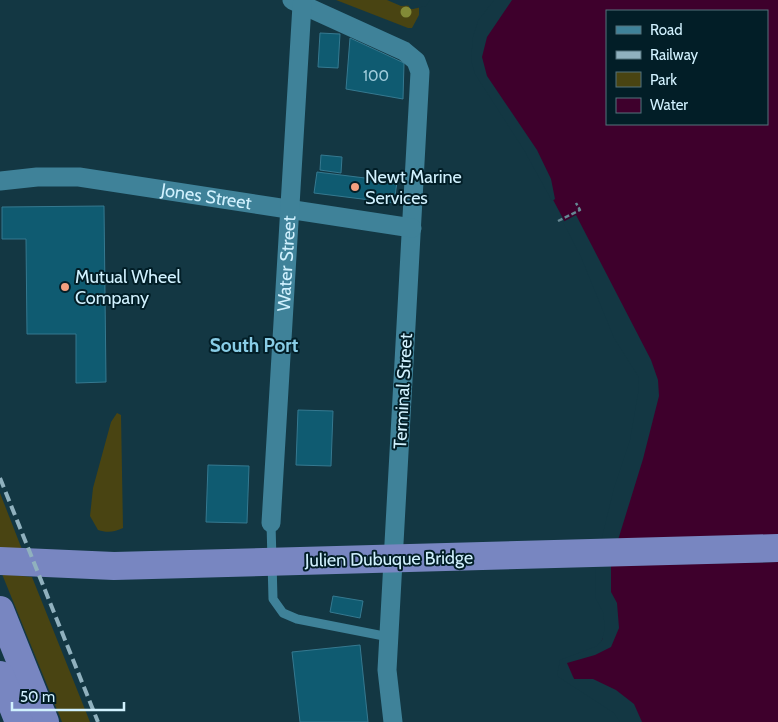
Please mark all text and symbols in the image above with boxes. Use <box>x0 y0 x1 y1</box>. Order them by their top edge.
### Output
legend <box>606 10 768 125</box>
text: Road <box>650 21 683 39</box>
text: Railway <box>650 46 699 64</box>
house number: 100 <box>363 67 389 85</box>
text: Park <box>650 71 677 89</box>
text: Water <box>650 96 688 114</box>
place label: Newt Marine Services <box>365 166 462 209</box>
street label: Jones Street <box>158 179 253 214</box>
marker: Newt Marine Services <box>349 181 361 193</box>
street label: Water Street <box>273 215 300 312</box>
place label: Mutual Wheel Company <box>75 266 181 309</box>
marker: Mutual Wheel Company <box>59 281 71 293</box>
street label: Terminal Street <box>389 333 417 449</box>
district label: South Port <box>210 334 299 357</box>
street label: Julien Dubuque Bridge <box>304 547 473 571</box>
scale bar <box>12 680 125 712</box>
text: 50 m <box>20 688 55 706</box>

